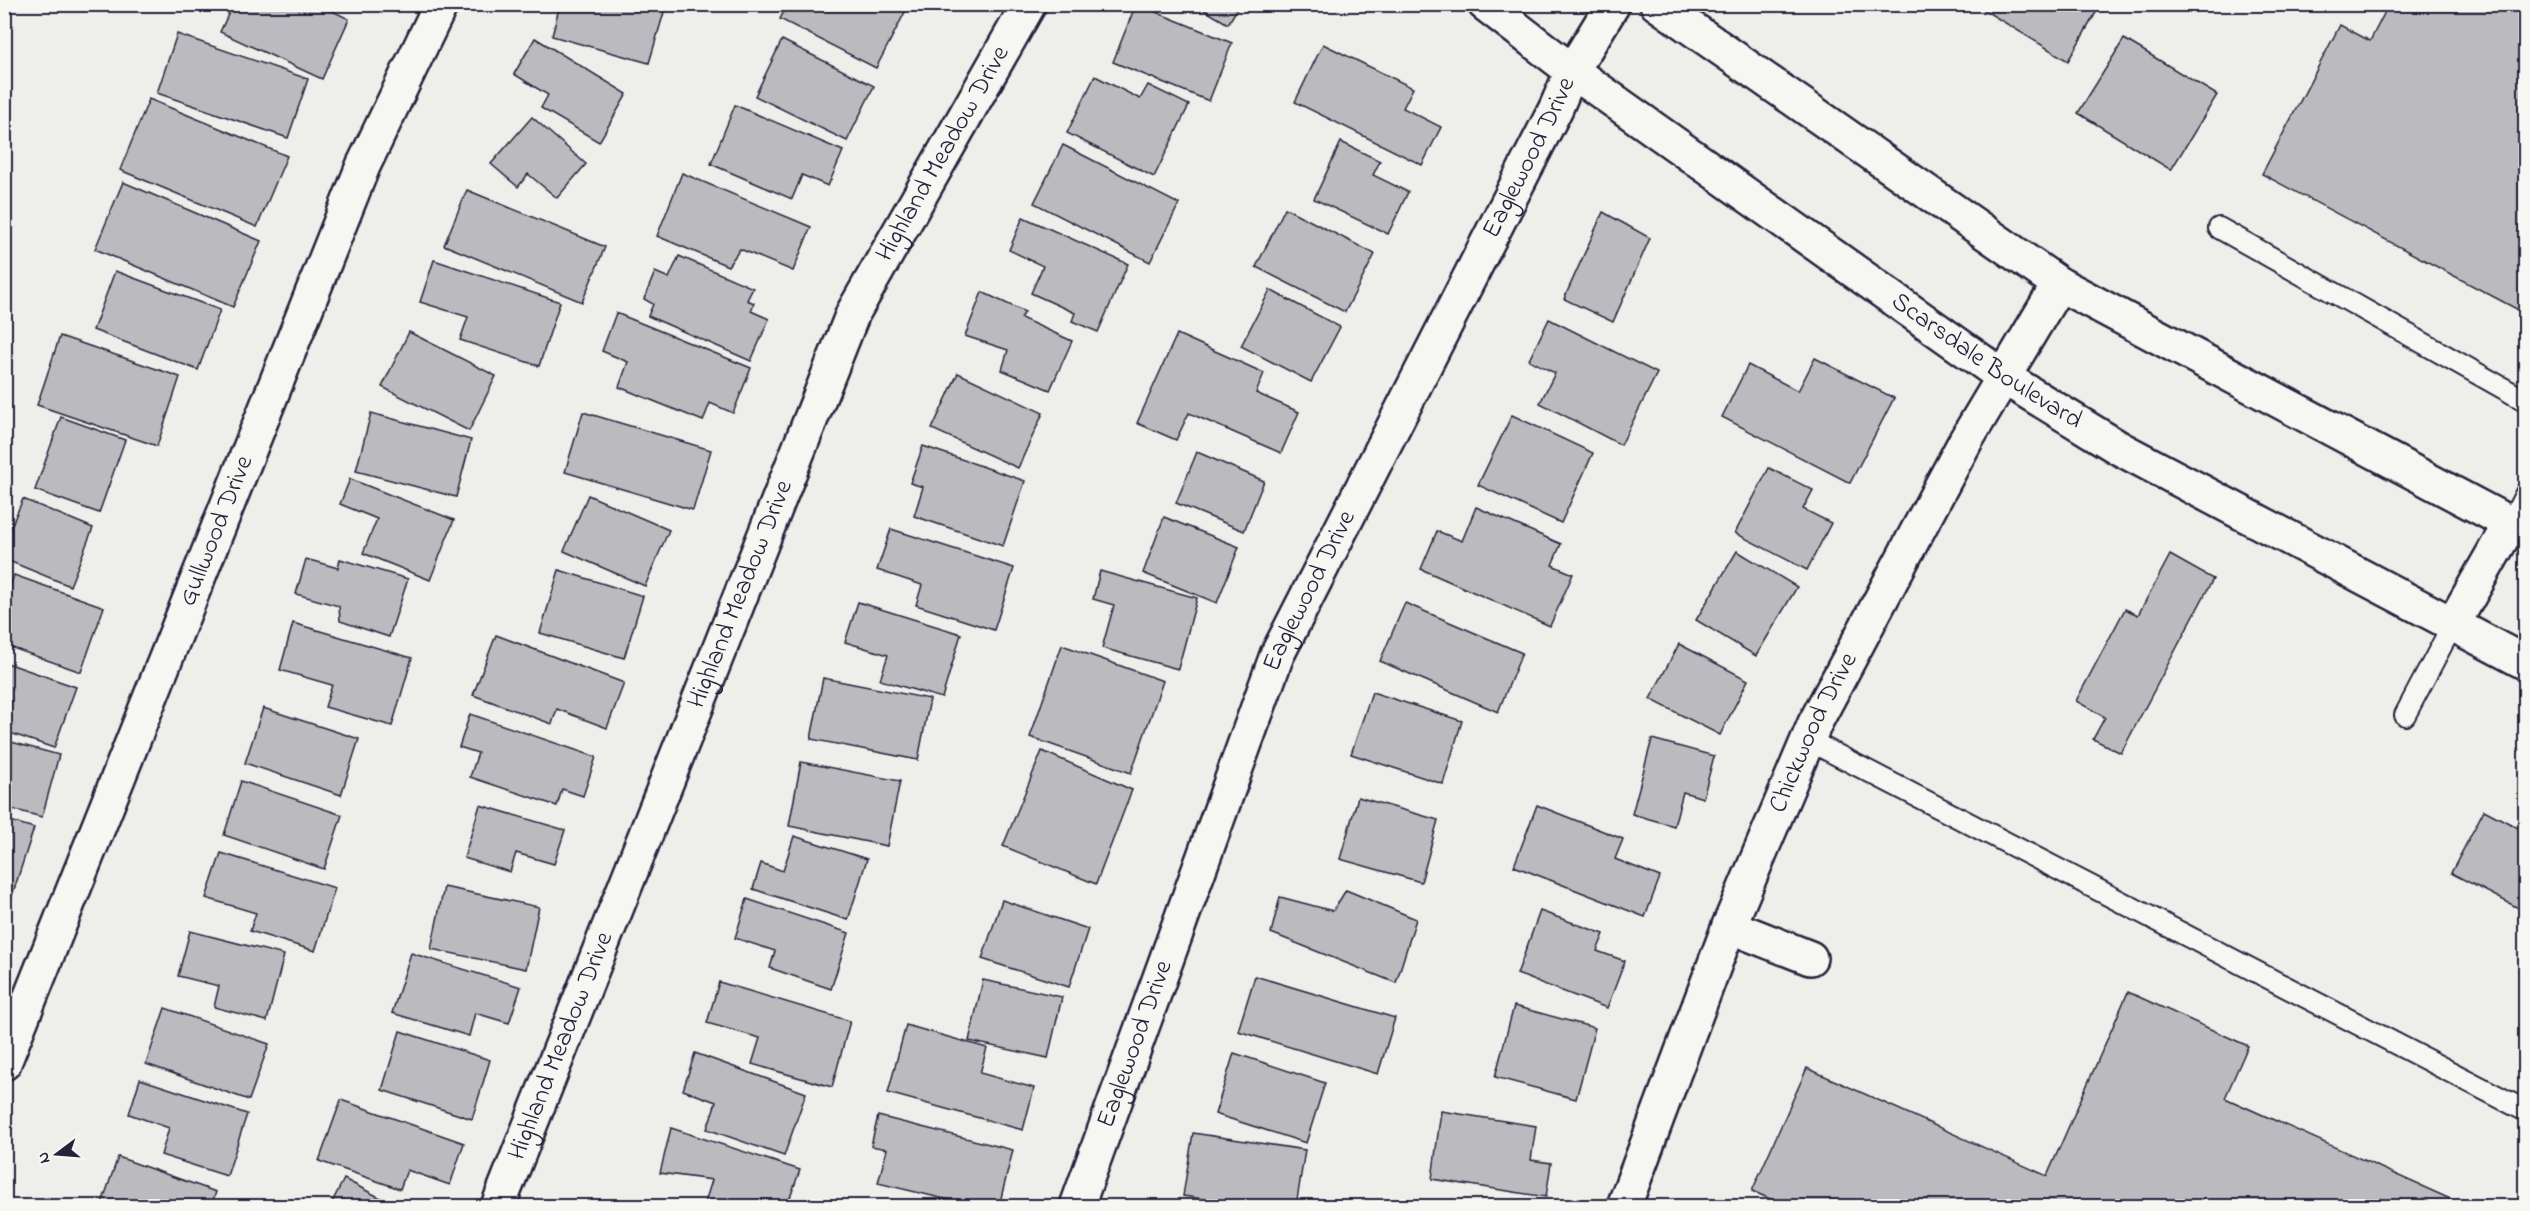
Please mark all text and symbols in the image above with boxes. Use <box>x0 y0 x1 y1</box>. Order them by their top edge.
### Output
street label: Highland Meadow Drive <box>867 39 1020 269</box>
street label: Eaglewood Drive <box>1474 71 1586 245</box>
street label: Scarsdale Boulevard <box>1883 284 2090 440</box>
street label: Gullwood Drive <box>170 450 264 612</box>
street label: Highland Meadow Drive <box>679 474 804 714</box>
street label: Eaglewood Drive <box>1254 504 1367 677</box>
street label: Chickwood Drive <box>1760 646 1868 819</box>
street label: Highland Meadow Drive <box>499 926 624 1166</box>
street label: Eaglewood Drive <box>1088 955 1184 1133</box>
north arrow <box>27 1124 87 1184</box>
text: N <box>31 1149 58 1166</box>

